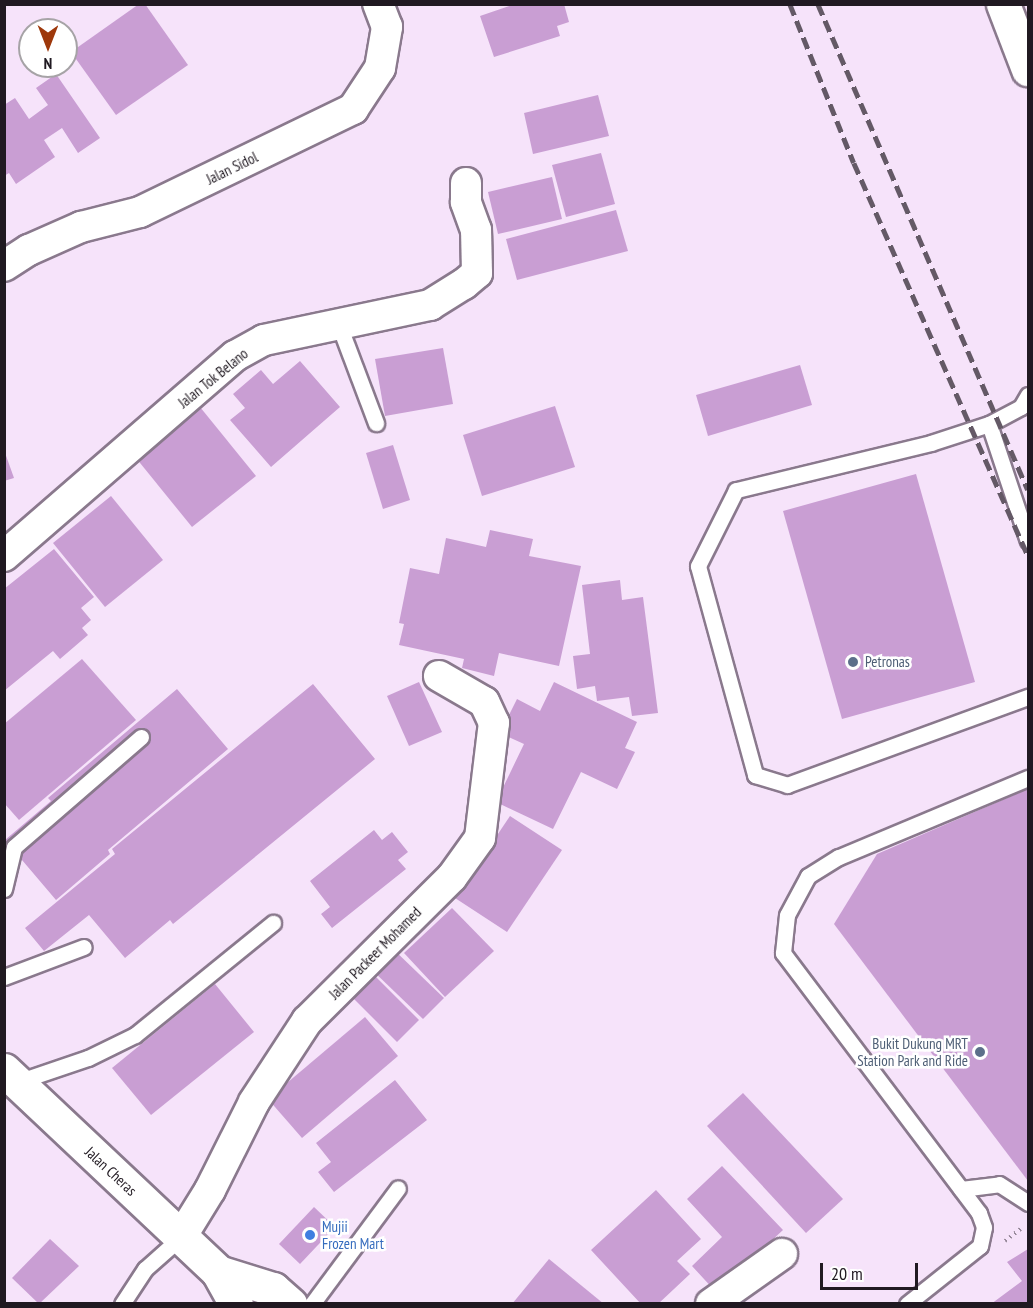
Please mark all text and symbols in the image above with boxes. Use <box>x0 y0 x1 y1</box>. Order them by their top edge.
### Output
north arrow <box>18 18 78 78</box>
text: N <box>44 54 52 74</box>
street label: Jalan Sidol <box>203 148 261 188</box>
street label: Jalan Tok Belano <box>174 344 252 412</box>
place label: Petronas <box>865 653 910 671</box>
marker: Petronas <box>846 655 860 669</box>
street label: Jalan Packeer Mohamed <box>325 903 425 1003</box>
place label: Bukit Dukung MRT Station Park and Ride <box>857 1034 968 1069</box>
marker: Bukit Dukung MRT Station Park and Ride <box>973 1045 987 1059</box>
street label: Jalan Cheras <box>82 1143 140 1199</box>
place label: Mujii Frozen Mart <box>322 1217 384 1252</box>
marker: Mujii Frozen Mart <box>303 1228 317 1242</box>
scale bar <box>823 1251 920 1289</box>
text: 20 m <box>831 1262 863 1285</box>

